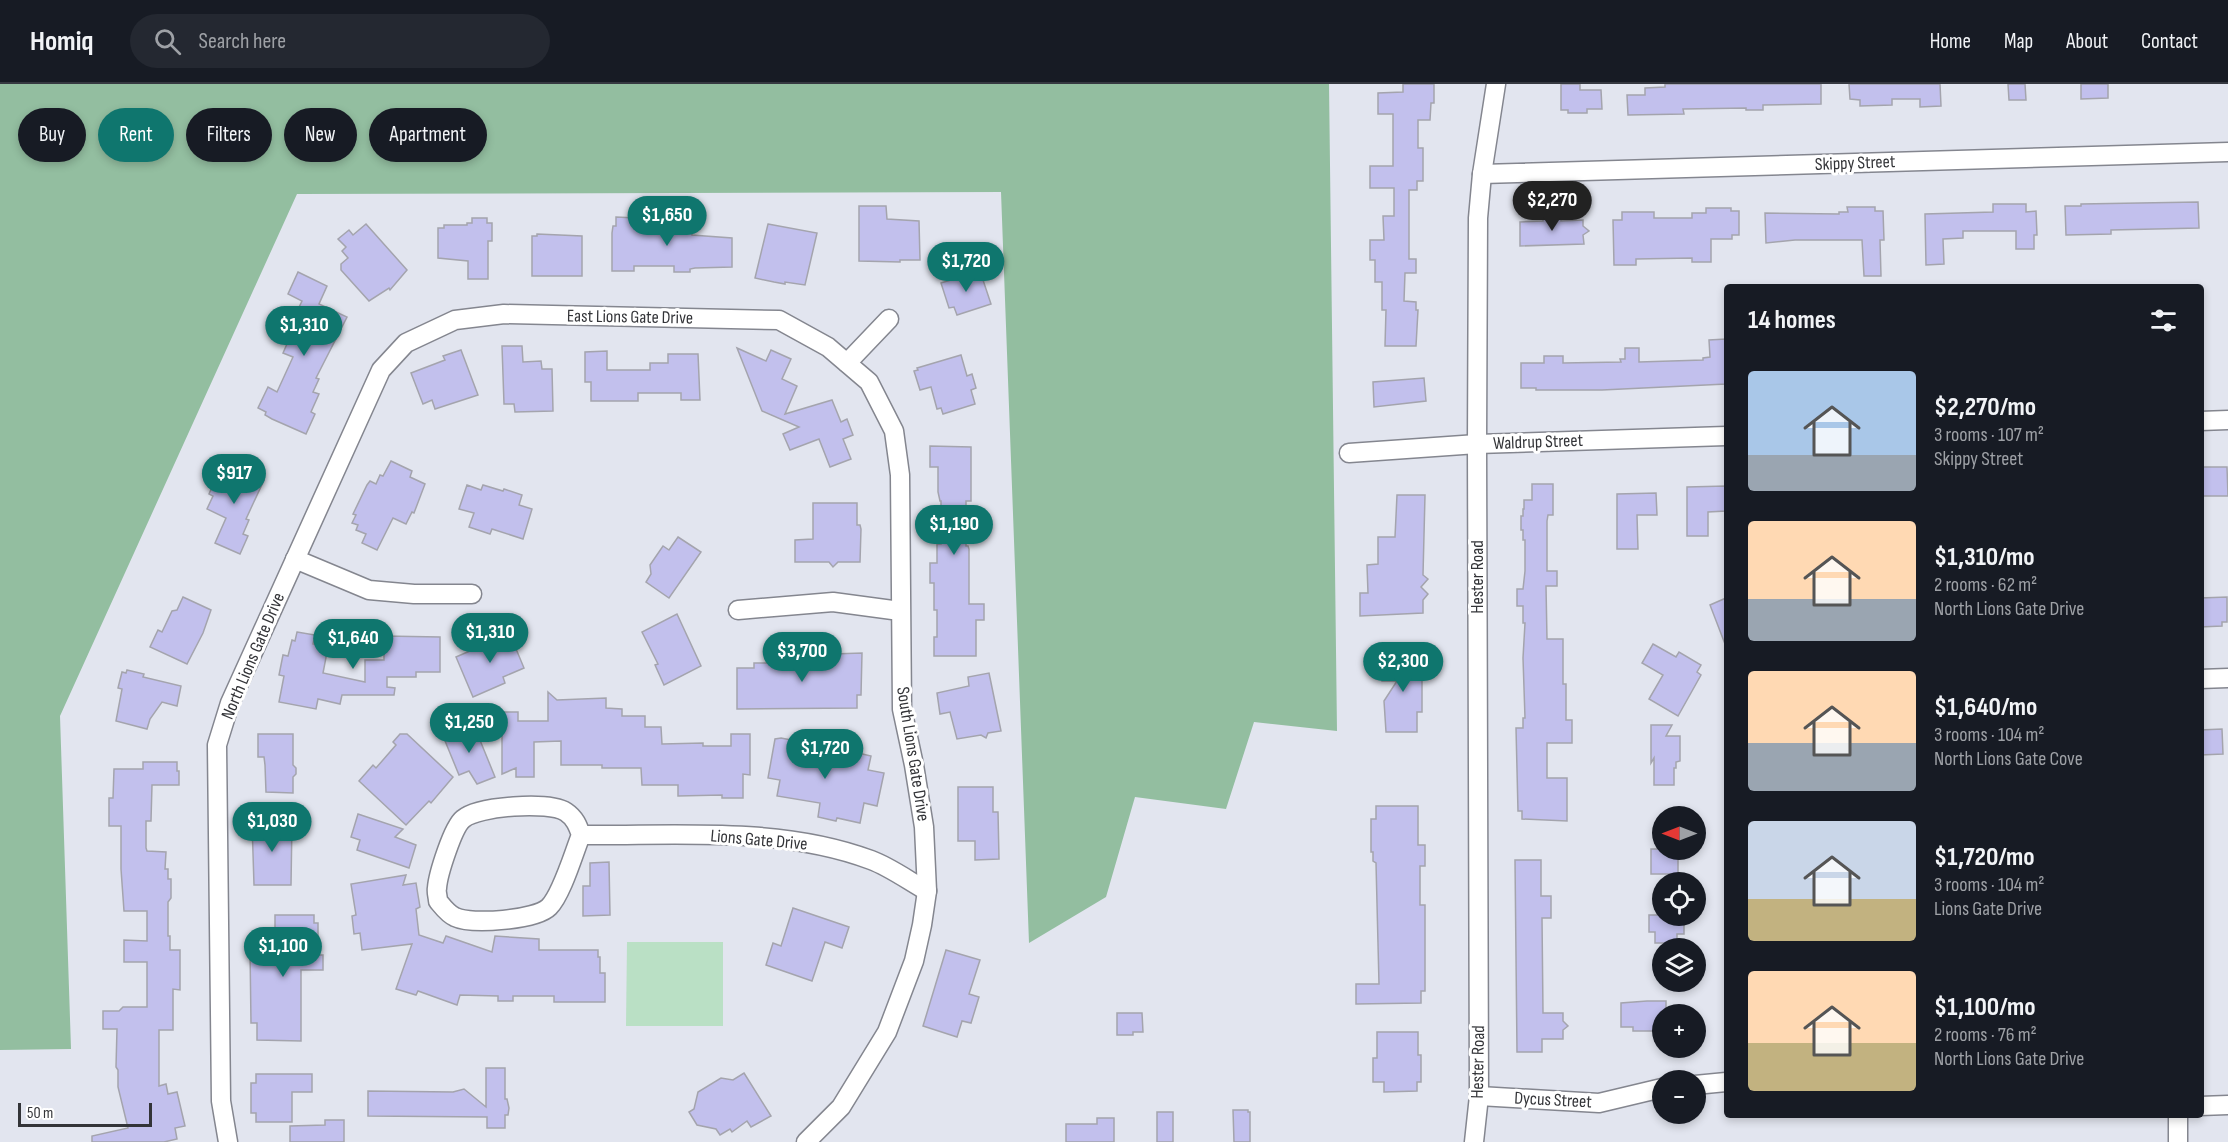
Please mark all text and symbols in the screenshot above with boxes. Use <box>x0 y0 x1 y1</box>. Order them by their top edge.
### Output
search box <box>130 14 550 68</box>
text: Homiq <box>30 25 94 58</box>
icon: search <box>151 25 184 58</box>
text: Search here <box>199 28 286 55</box>
text: Home <box>1930 29 1971 54</box>
text: Map <box>2004 29 2033 54</box>
text: About <box>2066 29 2108 54</box>
text: Contact <box>2141 29 2198 54</box>
chip: Buy <box>18 108 86 162</box>
chip: Rent <box>98 108 174 162</box>
chip: Filters <box>186 108 272 162</box>
chip: New <box>284 108 357 162</box>
chip: Apartment <box>369 108 487 162</box>
street label: Skippy Street <box>1814 151 1896 175</box>
pin: $2,270 <box>1503 181 1601 232</box>
text: $2,270 <box>1527 188 1577 212</box>
pin: $1,650 <box>618 196 716 247</box>
text: $1,650 <box>642 203 692 227</box>
pin: $1,720 <box>917 242 1015 293</box>
text: $1,720 <box>941 249 991 273</box>
icon: filters <box>2147 304 2180 337</box>
street label: East Lions Gate Drive <box>567 305 693 329</box>
text: 14 homes <box>1748 305 1836 336</box>
pin: $1,310 <box>255 306 353 357</box>
text: $1,310 <box>279 313 329 337</box>
text: $2,270/mo <box>1934 392 2036 423</box>
icon: home <box>1796 395 1868 467</box>
text: 3 rooms · 107 m² <box>1934 423 2044 447</box>
street label: Waldrup Street <box>1493 430 1584 454</box>
text: Skippy Street <box>1934 447 2023 471</box>
pin: $917 <box>198 454 270 505</box>
text: $917 <box>216 461 252 485</box>
pin: $1,190 <box>905 505 1003 556</box>
text: $1,190 <box>929 512 979 536</box>
street label: Hester Road <box>1467 540 1488 614</box>
text: $1,310/mo <box>1934 542 2035 573</box>
icon: home <box>1796 545 1868 617</box>
text: 2 rooms · 62 m² <box>1934 573 2037 597</box>
street label: North Lions Gate Drive <box>217 590 289 722</box>
text: North Lions Gate Drive <box>1934 597 2084 621</box>
pin: $1,310 <box>441 613 539 664</box>
pin: $1,640 <box>304 619 402 670</box>
text: $1,310 <box>465 620 515 644</box>
text: $1,640 <box>327 626 379 650</box>
pin: $3,700 <box>753 632 851 683</box>
text: $3,700 <box>777 639 827 663</box>
pin: $2,300 <box>1354 642 1452 693</box>
text: $2,300 <box>1377 649 1429 673</box>
street label: South Lions Gate Drive <box>892 685 934 823</box>
text: $1,640/mo <box>1934 692 2037 723</box>
icon: home <box>1796 695 1868 767</box>
pin: $1,250 <box>420 703 518 754</box>
text: $1,250 <box>444 710 494 734</box>
text: 3 rooms · 104 m² <box>1934 723 2044 747</box>
pin: $1,720 <box>776 729 874 780</box>
text: $1,720 <box>800 736 850 760</box>
text: North Lions Gate Cove <box>1934 747 2083 771</box>
pin: $1,030 <box>223 802 321 853</box>
north arrow <box>1652 806 1706 860</box>
map controls <box>1652 806 1706 1124</box>
text: $1,030 <box>247 809 297 833</box>
street label: Lions Gate Drive <box>710 825 808 855</box>
text: $1,720/mo <box>1934 842 2035 873</box>
icon: home <box>1796 845 1868 917</box>
button: locate <box>1652 872 1706 926</box>
text: 3 rooms · 104 m² <box>1934 873 2044 897</box>
text: Lions Gate Drive <box>1934 897 2042 921</box>
pin: $1,100 <box>234 927 332 978</box>
text: $1,100 <box>258 934 308 958</box>
button: layers <box>1652 938 1706 992</box>
text: $1,100/mo <box>1934 992 2036 1023</box>
icon: home <box>1796 995 1868 1067</box>
button: + <box>1652 1004 1706 1058</box>
text: 2 rooms · 76 m² <box>1934 1023 2037 1047</box>
street label: Hester Road <box>1467 1025 1489 1099</box>
text: North Lions Gate Drive <box>1934 1047 2084 1071</box>
button: − <box>1652 1070 1706 1124</box>
street label: Dycus Street <box>1514 1087 1593 1113</box>
scale bar <box>18 1100 152 1128</box>
text: 50 m <box>27 1104 53 1123</box>

